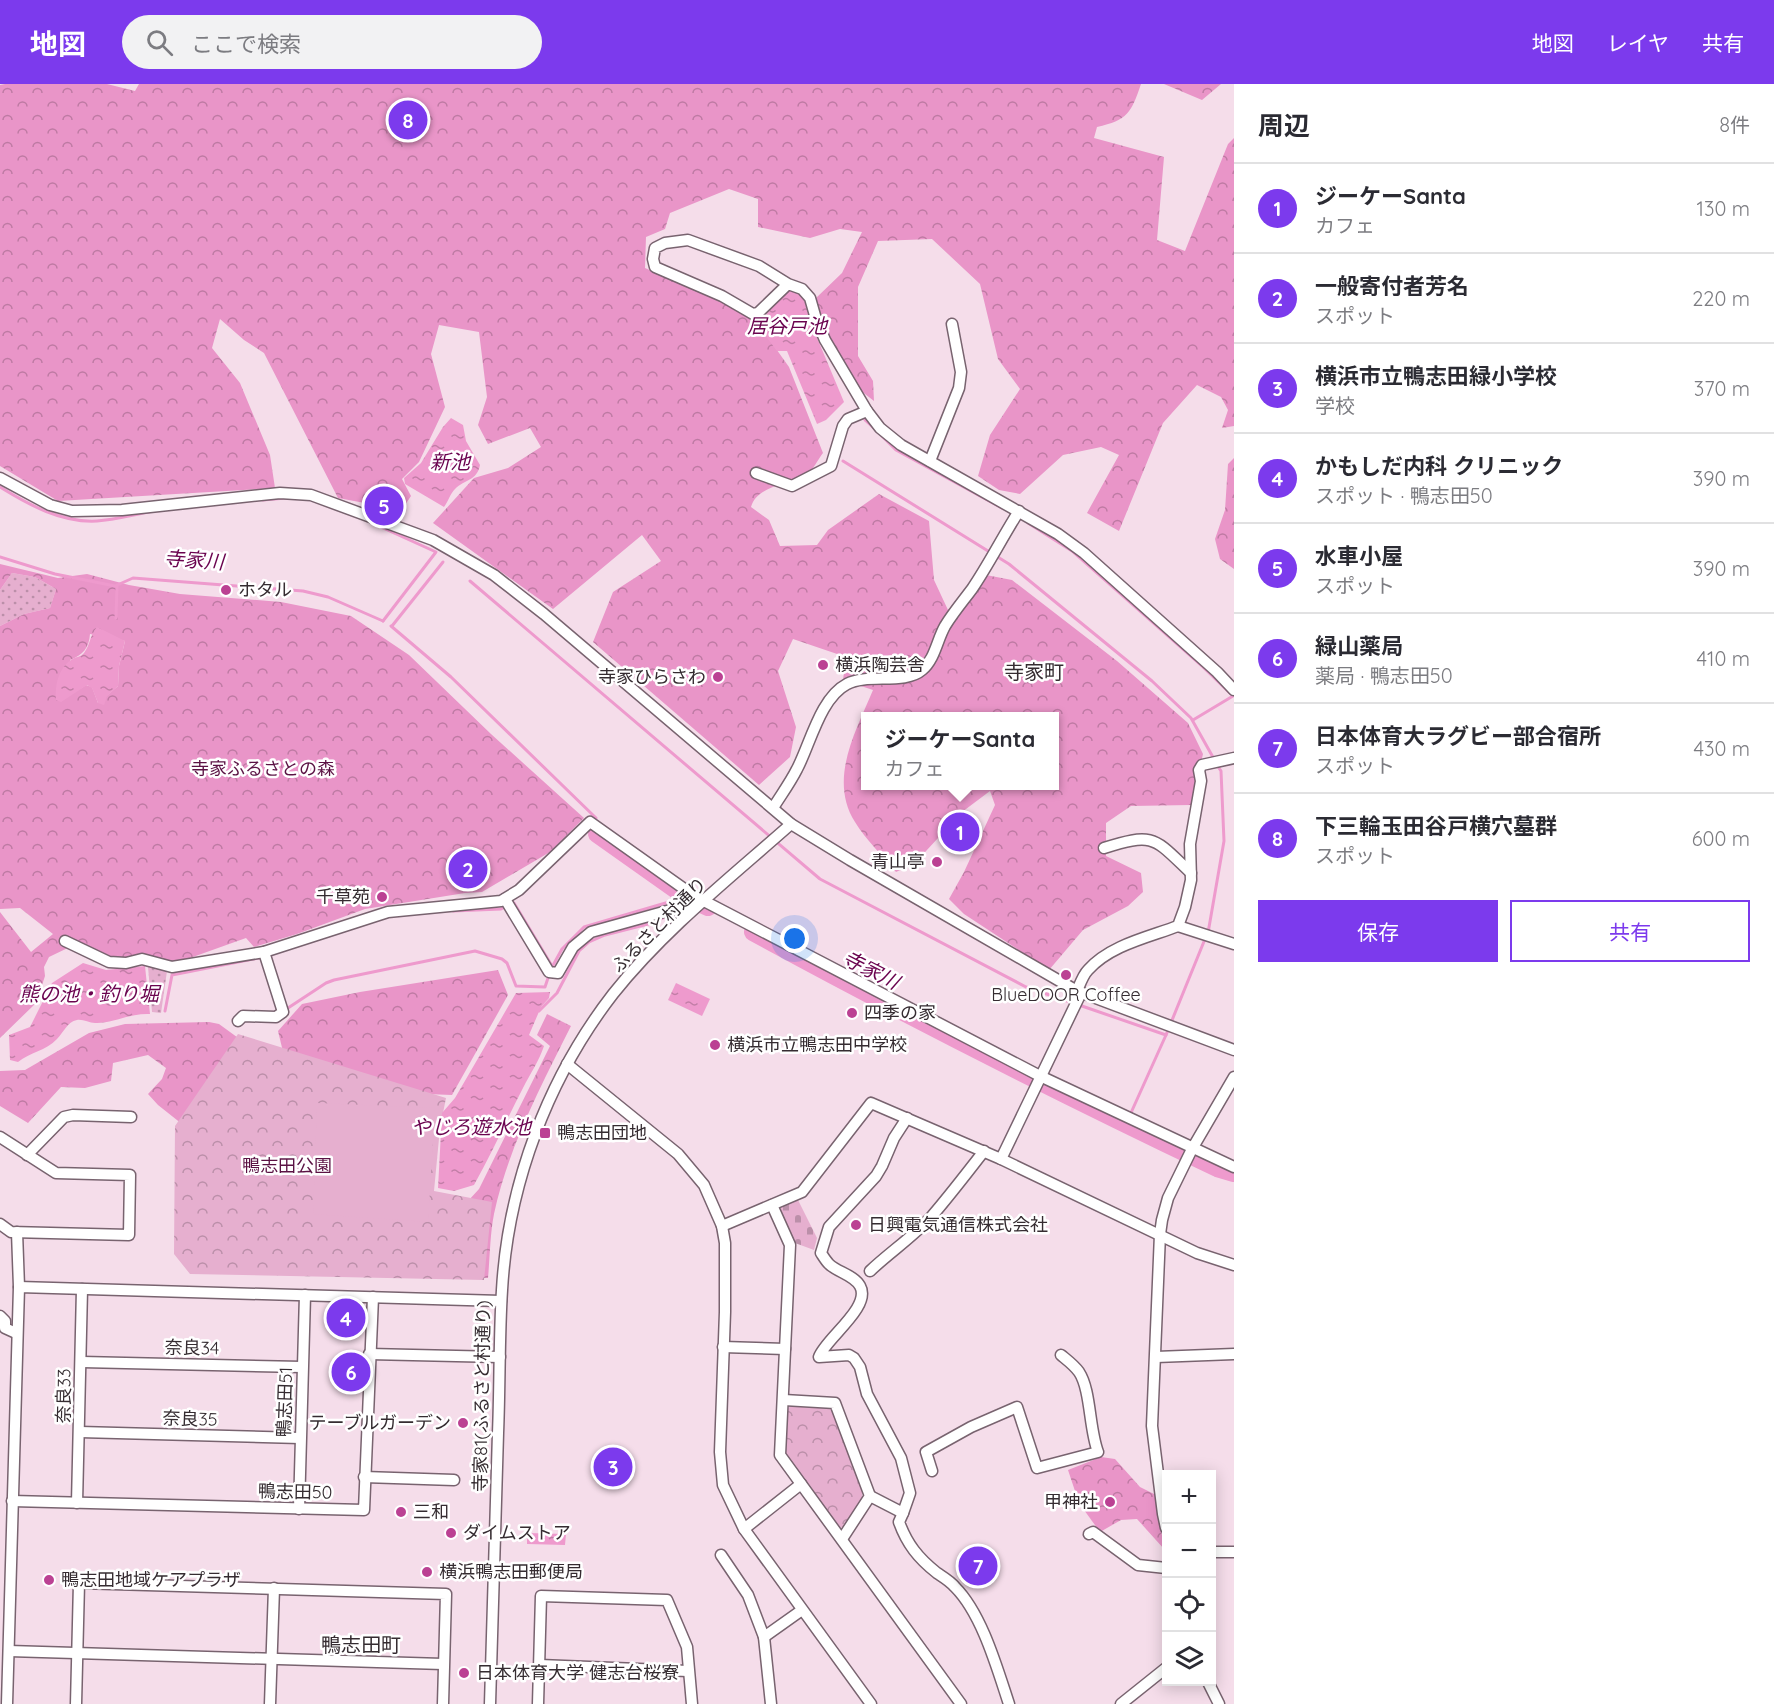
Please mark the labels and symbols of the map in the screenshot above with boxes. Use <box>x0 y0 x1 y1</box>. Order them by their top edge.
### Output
pin: 8 <box>388 98 428 142</box>
water label: 居谷戸池 <box>747 313 829 338</box>
water label: 新池 <box>430 449 472 474</box>
pin: 5 <box>364 484 404 528</box>
water label: 寺家川 <box>163 545 227 574</box>
place label: ホタル <box>238 578 292 601</box>
marker: ホタル <box>219 583 233 597</box>
place label: 横浜陶芸舎 <box>835 653 925 676</box>
marker: 横浜陶芸舎 <box>816 658 830 672</box>
district label: 寺家町 <box>1004 659 1064 684</box>
place label: 寺家ひらさわ <box>598 665 706 688</box>
marker: 寺家ひらさわ <box>711 670 725 684</box>
park label: 寺家ふるさとの森 <box>191 757 335 780</box>
pin: 1 <box>940 810 980 855</box>
pin: 2 <box>448 846 488 892</box>
place label: 青山亭 <box>871 850 925 873</box>
marker: 青山亭 <box>930 855 944 869</box>
street label: ふるさと村通り <box>606 872 711 977</box>
place label: 千草苑 <box>316 885 370 908</box>
marker: 千草苑 <box>375 890 389 904</box>
your location <box>780 924 809 953</box>
water label: 寺家川 <box>839 945 905 995</box>
marker: BlueDOOR Coffee <box>1059 968 1073 982</box>
water label: 熊の池・釣り堀 <box>19 981 162 1006</box>
place label: BlueDOOR Coffee <box>991 983 1141 1006</box>
place label: 四季の家 <box>864 1001 936 1024</box>
marker: 四季の家 <box>845 1006 859 1020</box>
place label: 横浜市立鴨志田中学校 <box>727 1033 907 1056</box>
marker: 横浜市立鴨志田中学校 <box>708 1038 722 1052</box>
water label: やじろ遊水池 <box>411 1114 533 1139</box>
place label: 鴨志田団地 <box>557 1121 647 1144</box>
marker: 鴨志田団地 <box>538 1126 552 1140</box>
park label: 鴨志田公園 <box>242 1154 332 1177</box>
place label: 日興電気通信株式会社 <box>868 1213 1048 1236</box>
marker: 日興電気通信株式会社 <box>849 1218 863 1232</box>
pin: 4 <box>326 1296 366 1340</box>
street label: 寺家81(ふるさと村通り) <box>468 1300 495 1492</box>
street label: 奈良34 <box>164 1336 220 1359</box>
pin: 6 <box>332 1350 370 1394</box>
street label: 鴨志田51 <box>272 1366 297 1438</box>
street label: 奈良33 <box>52 1368 75 1424</box>
street label: 奈良35 <box>162 1406 218 1431</box>
place label: テーブルガーデン <box>309 1411 451 1434</box>
marker: テーブルガーデン <box>456 1416 470 1430</box>
pin: 3 <box>594 1444 632 1490</box>
street label: 鴨志田50 <box>258 1479 332 1504</box>
place label: 甲神社 <box>1044 1490 1098 1513</box>
marker: 甲神社 <box>1103 1495 1117 1509</box>
place label: 三和 <box>413 1500 449 1523</box>
marker: 三和 <box>394 1505 408 1519</box>
place label: ダイムストア <box>463 1521 571 1544</box>
marker: ダイムストア <box>444 1526 458 1540</box>
pin: 7 <box>958 1544 998 1588</box>
place label: 横浜鴨志田郵便局 <box>439 1560 583 1583</box>
marker: 横浜鴨志田郵便局 <box>420 1565 434 1579</box>
place label: 鴨志田地域ケアプラザ <box>61 1568 241 1591</box>
marker: 鴨志田地域ケアプラザ <box>42 1573 56 1587</box>
district label: 鴨志田町 <box>321 1632 401 1657</box>
place label: 日本体育大学 健志台桜寮 <box>476 1661 679 1684</box>
marker: 日本体育大学 健志台桜寮 <box>457 1666 471 1680</box>

